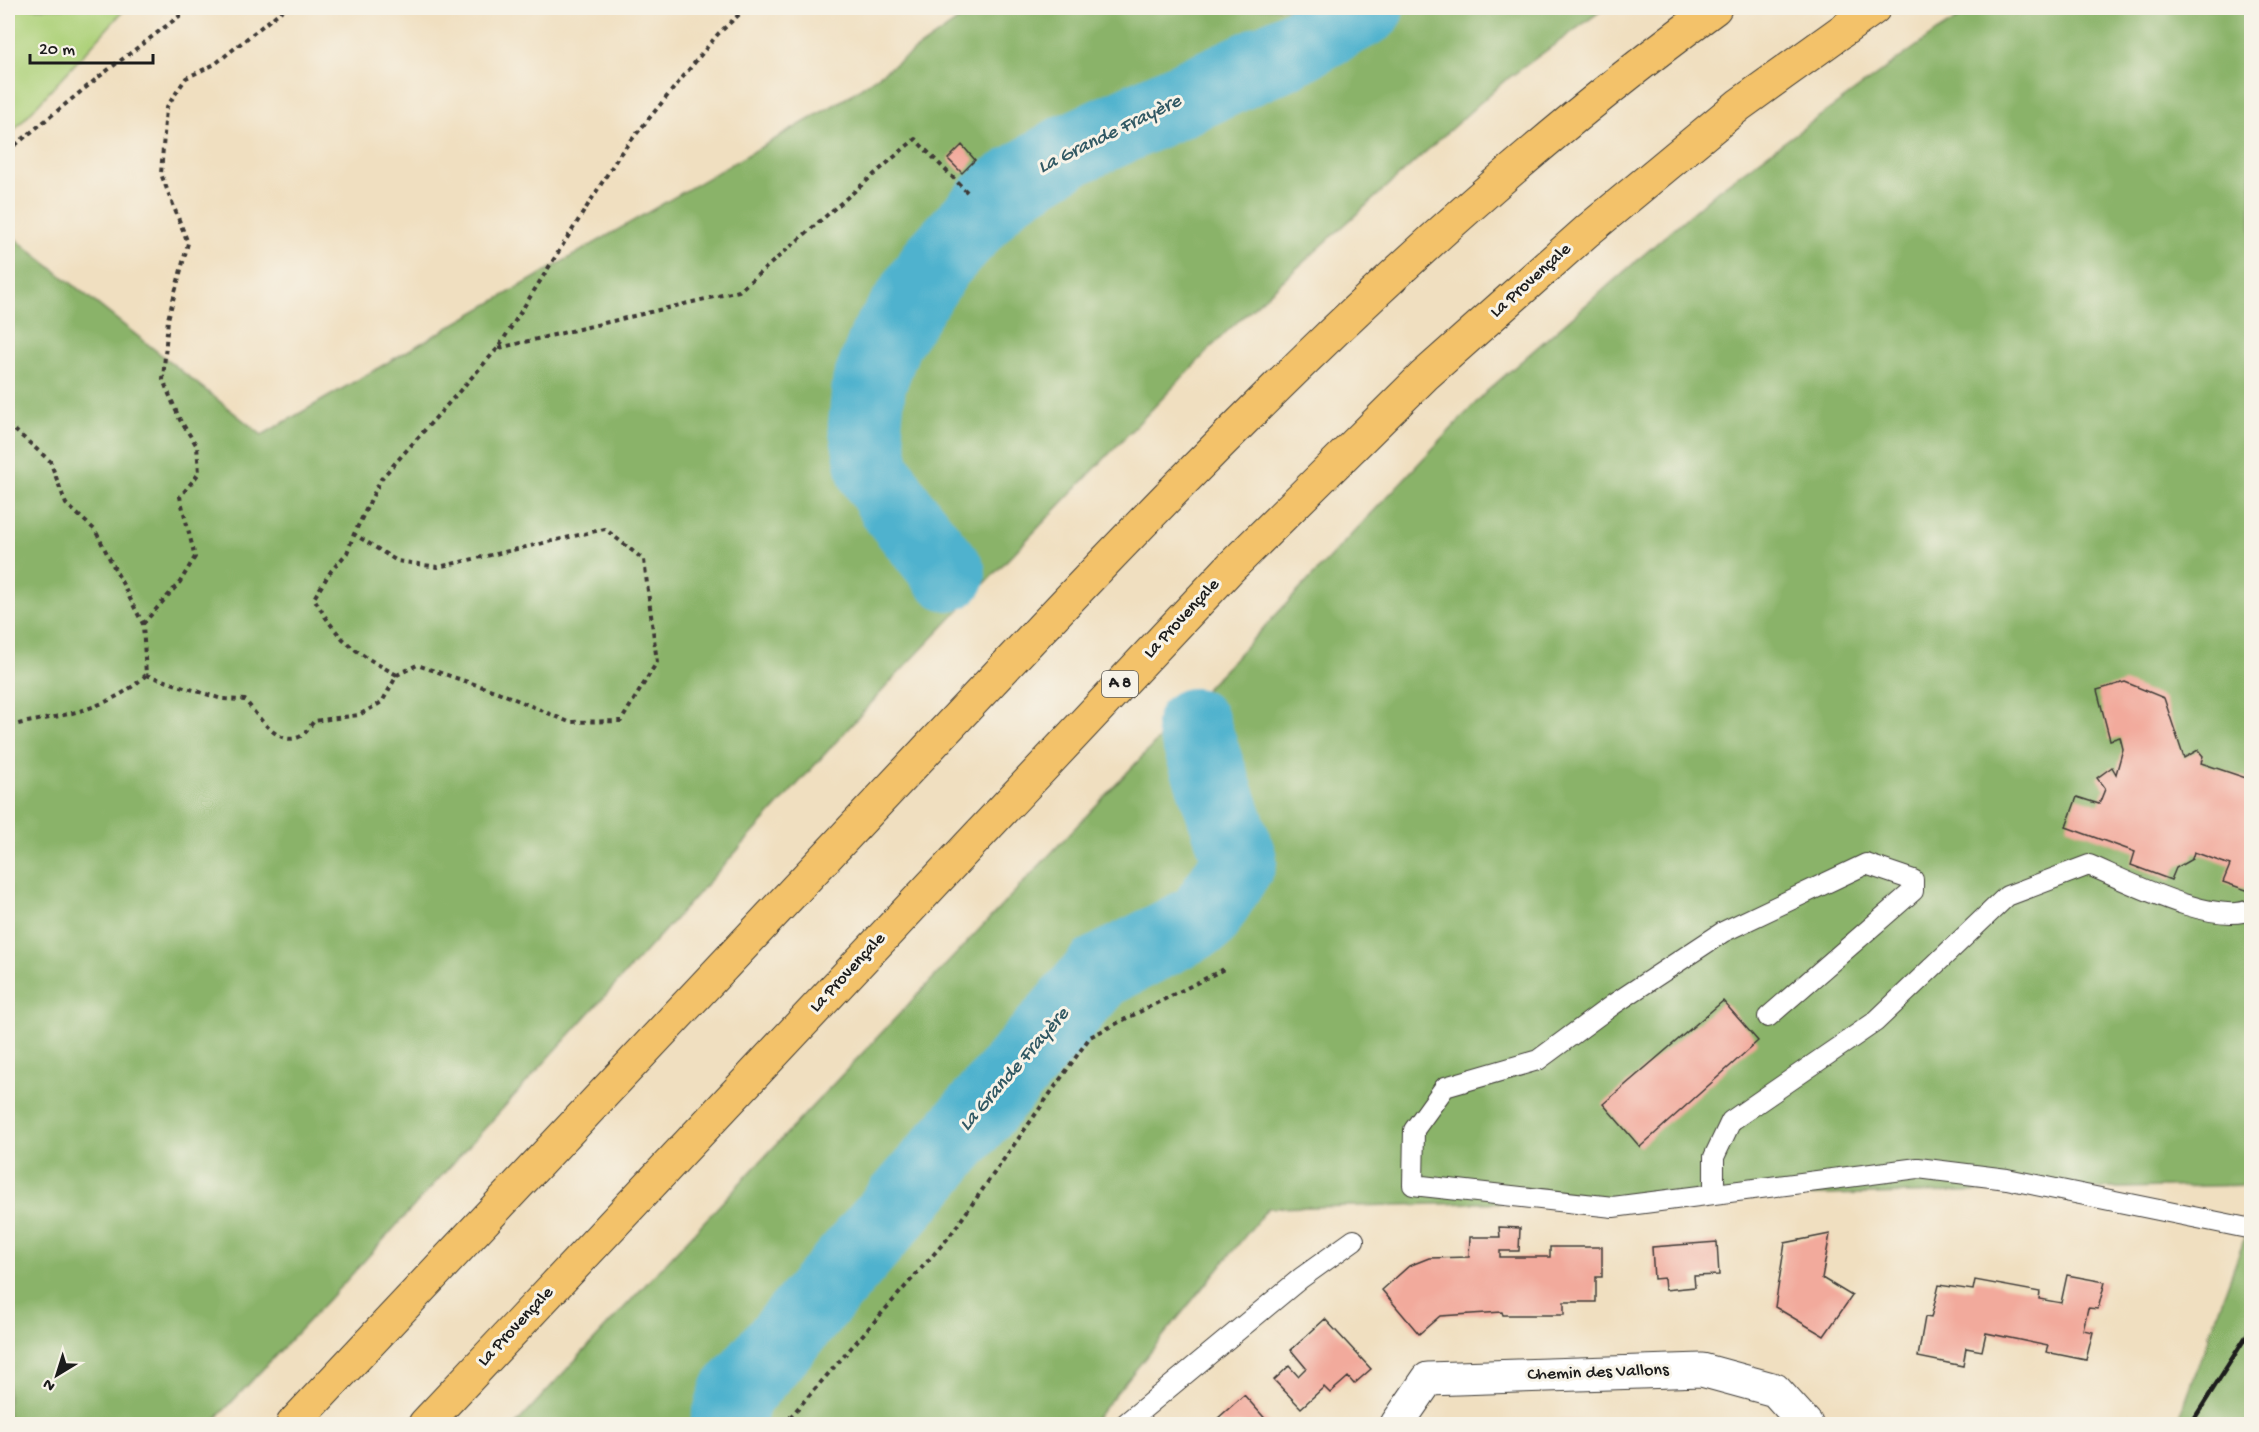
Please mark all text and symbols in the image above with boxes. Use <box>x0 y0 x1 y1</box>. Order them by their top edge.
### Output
scale bar <box>30 27 153 65</box>
text: 20 m <box>39 40 75 61</box>
water label: La Grande Frayère <box>1035 90 1186 180</box>
street label: La Provençale <box>1486 239 1576 323</box>
street label: La Provençale <box>1140 574 1225 663</box>
road number: A 8 <box>1102 671 1138 697</box>
street label: La Provençale <box>806 928 891 1017</box>
water label: La Grande Frayère <box>955 1003 1075 1137</box>
street label: La Provençale <box>474 1282 559 1371</box>
north arrow <box>27 1345 87 1405</box>
street label: Chemin des Vallons <box>1527 1360 1670 1386</box>
text: N <box>40 1373 60 1395</box>

